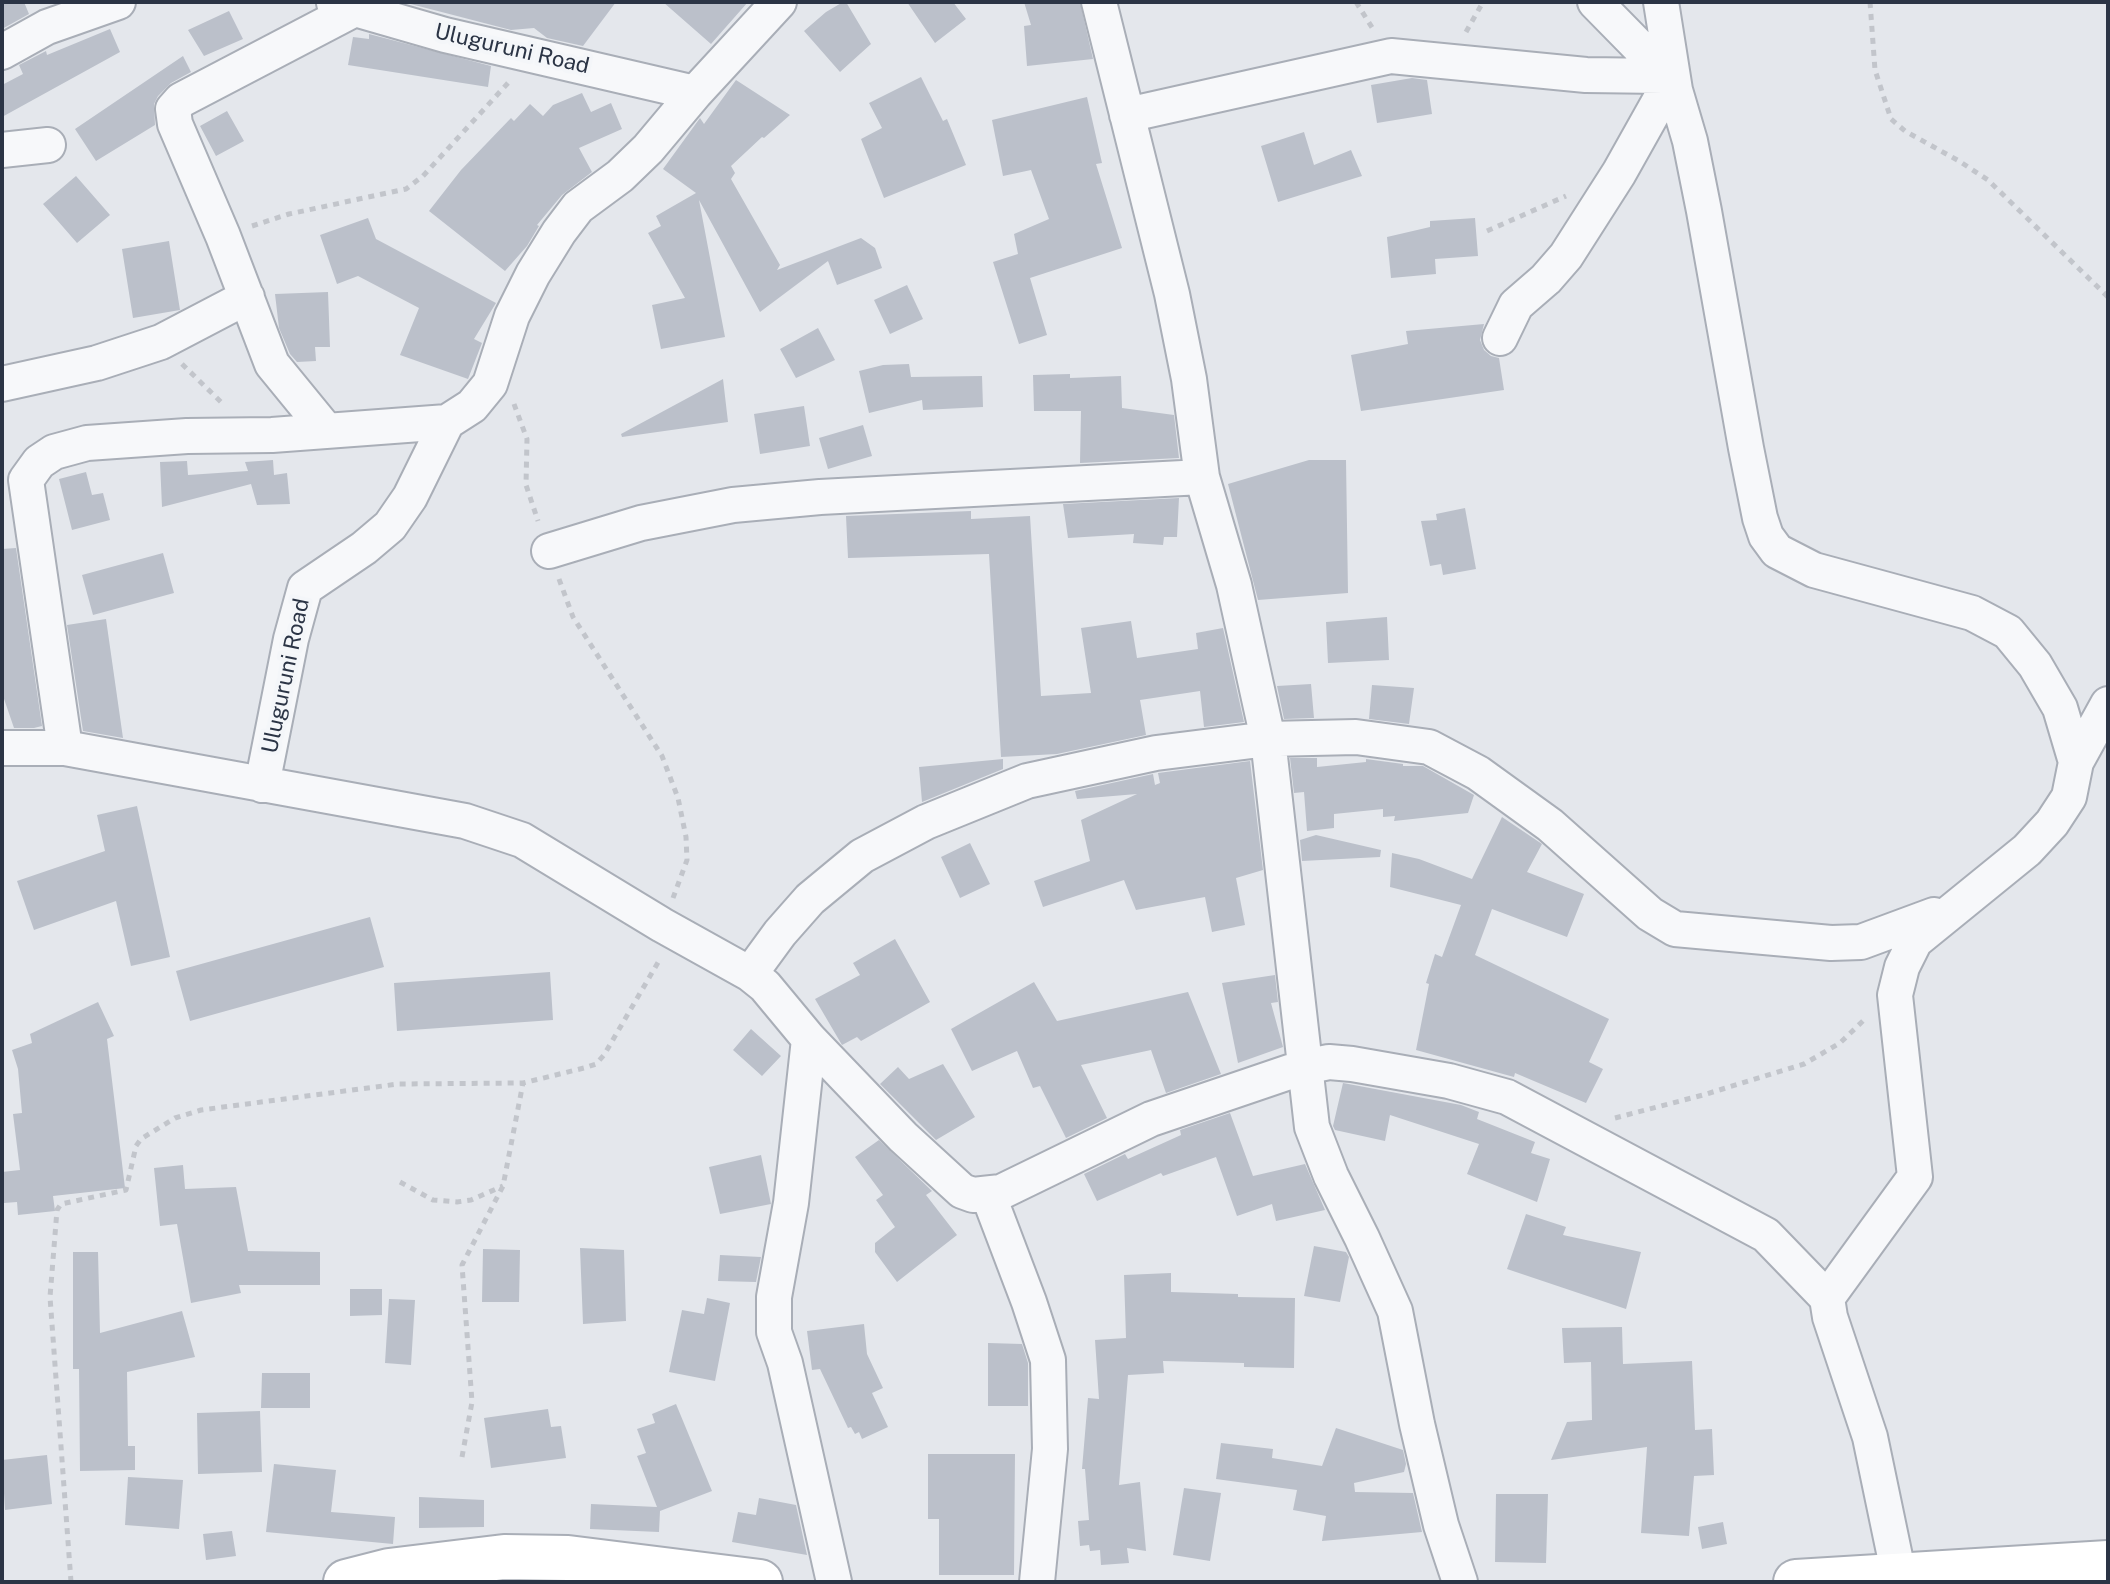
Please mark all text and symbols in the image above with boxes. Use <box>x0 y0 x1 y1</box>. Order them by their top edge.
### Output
street label: Uluguruni Road <box>432 18 592 80</box>
street label: Uluguruni Road <box>257 596 315 756</box>

